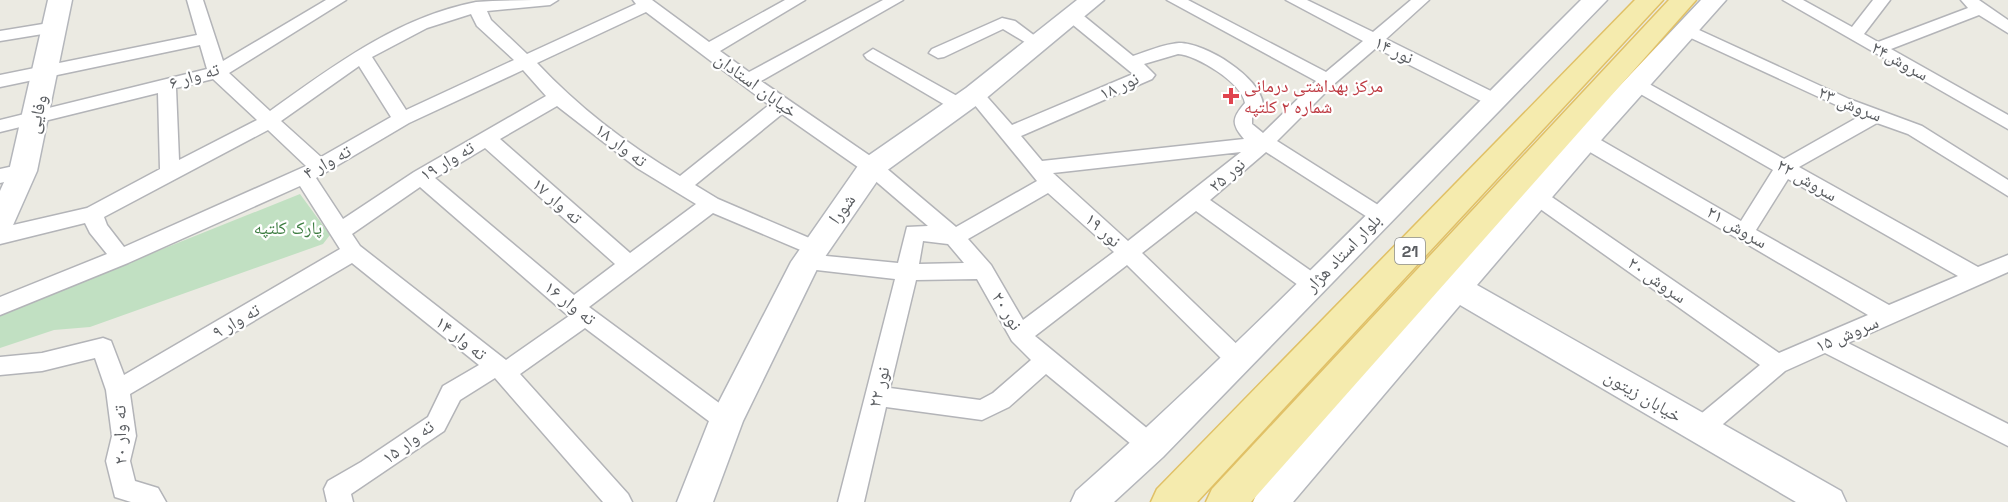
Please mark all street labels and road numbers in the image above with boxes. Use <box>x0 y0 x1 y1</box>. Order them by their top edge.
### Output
street label: نور ۱۴ <box>1371 30 1418 69</box>
street label: سروش۲۴ <box>1868 35 1933 86</box>
street label: خیابان استادان <box>710 47 802 122</box>
street label: ته وار ۶ <box>166 57 222 94</box>
street label: نور ۱۸ <box>1095 66 1142 105</box>
street label: سروش ۲۳ <box>1815 80 1885 127</box>
street label: وفایی <box>21 92 52 136</box>
street label: ته وار ۱۸ <box>591 118 652 172</box>
street label: ته وار ۱۹ <box>415 135 478 186</box>
street label: ته وار ۴ <box>299 139 355 184</box>
street label: نور ۲۵ <box>1204 152 1250 197</box>
street label: سروش ۲۲ <box>1773 153 1842 206</box>
street label: ته وار ۱۷ <box>527 172 587 229</box>
street label: شورا <box>823 189 860 228</box>
street label: سروش ۲۱ <box>1703 200 1772 253</box>
street label: نور ۱۹ <box>1080 207 1126 252</box>
street label: بلوار استاد هژار <box>1299 208 1386 298</box>
road number: 21 <box>1395 238 1425 264</box>
street label: سروش ۲۰ <box>1623 251 1691 308</box>
street label: ته وار ۱۶ <box>540 275 601 330</box>
street label: نور ۲۰ <box>987 287 1028 334</box>
street label: ته وار ۹ <box>208 298 264 343</box>
street label: ته وار ۱۴ <box>431 310 492 365</box>
street label: سروش ۱۵ <box>1812 310 1882 357</box>
street label: نور ۲۲ <box>862 364 895 410</box>
street label: خیابان زیتون <box>1600 364 1686 427</box>
street label: ته وار ۲۰ <box>107 405 132 465</box>
street label: ته وار ۱۵ <box>377 415 438 469</box>

